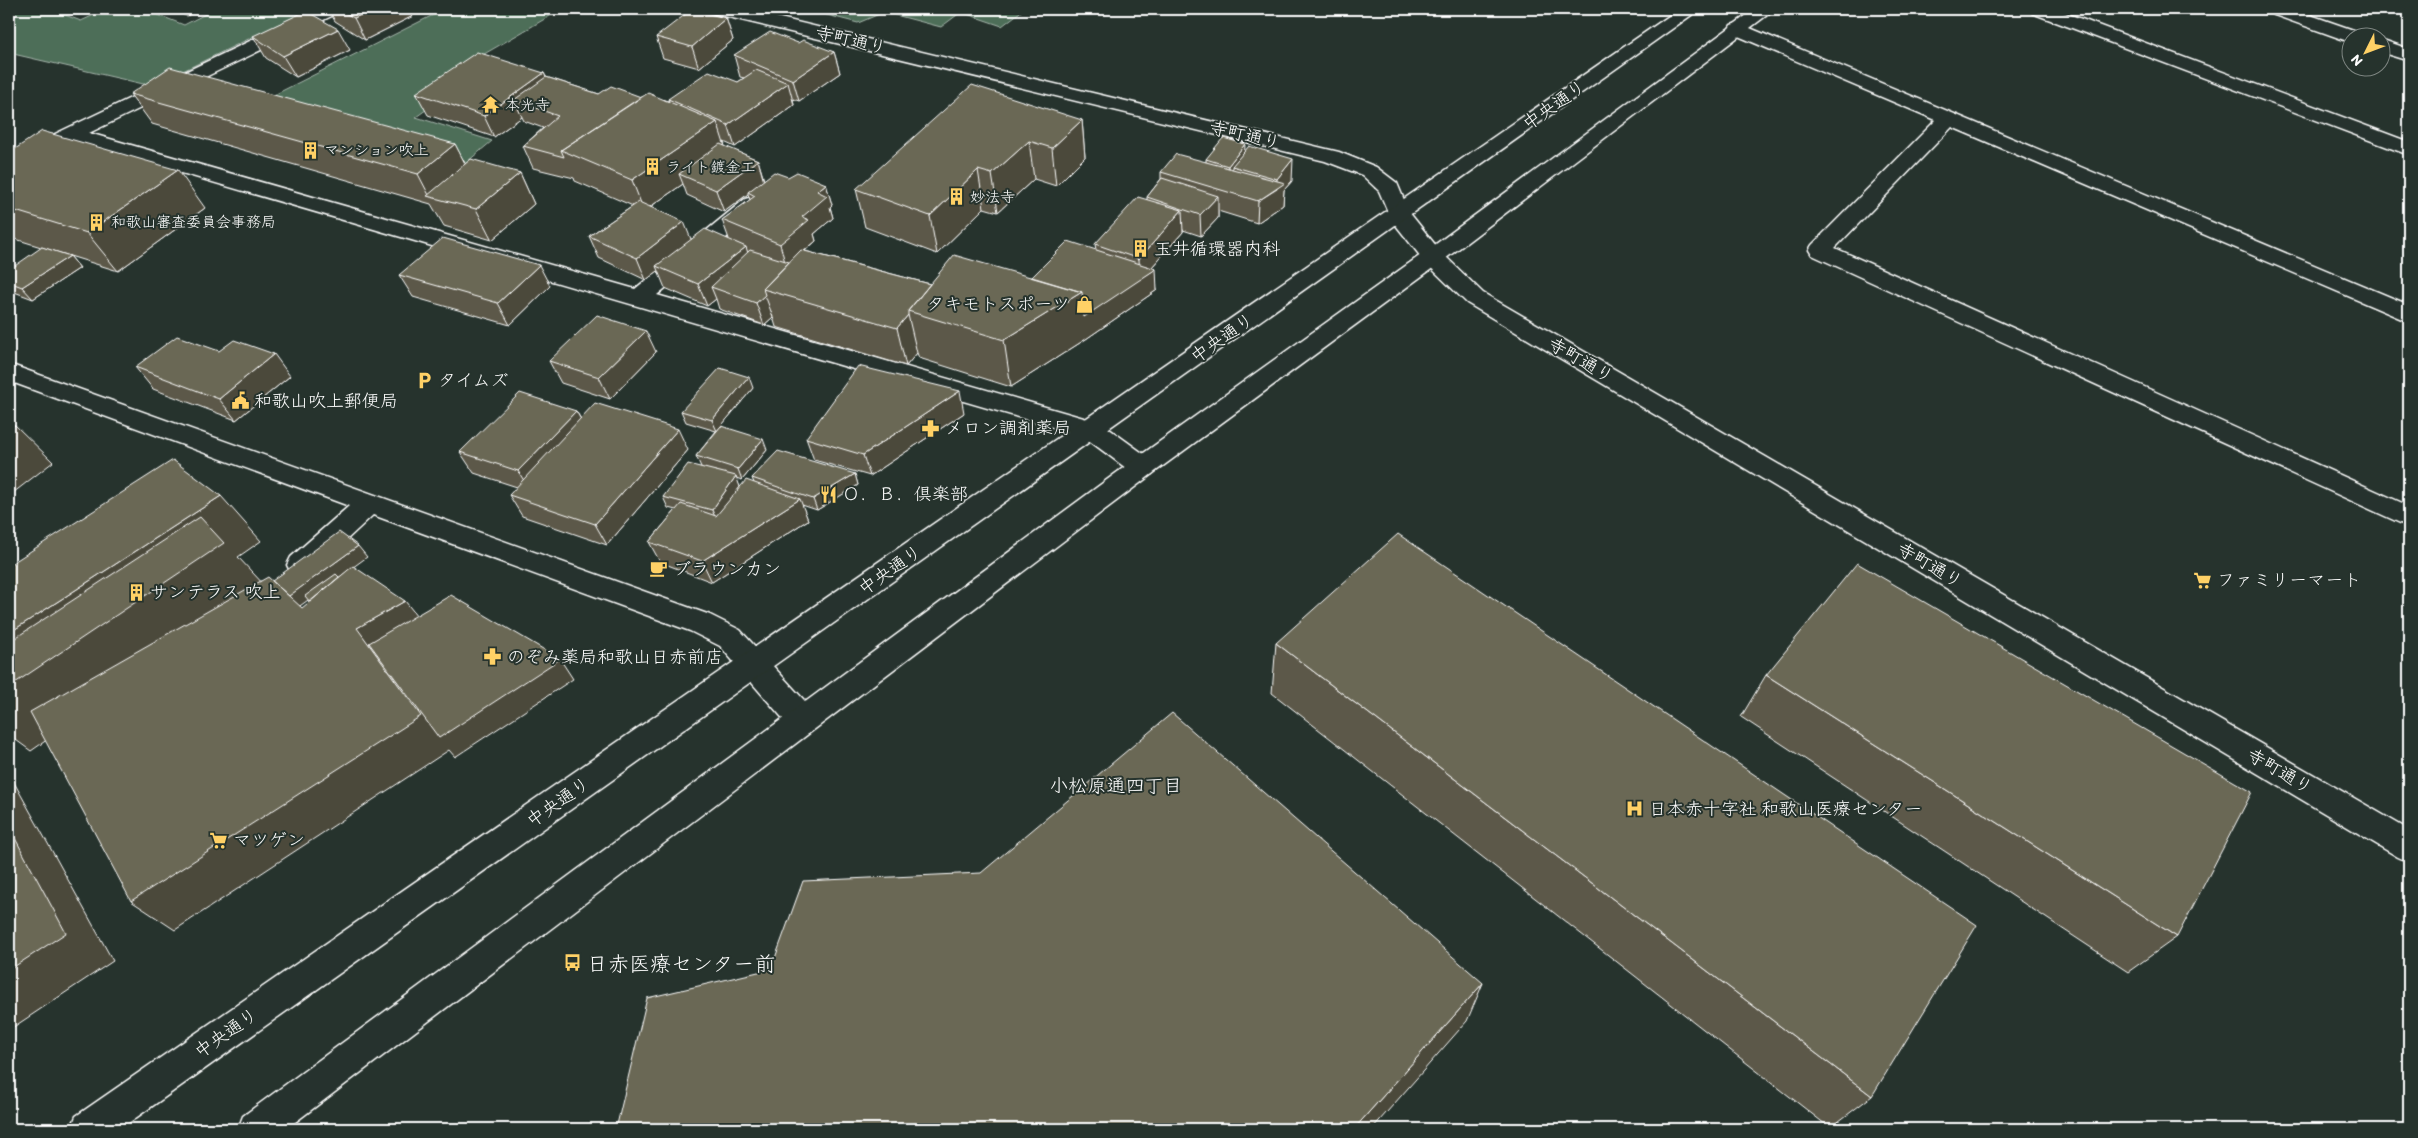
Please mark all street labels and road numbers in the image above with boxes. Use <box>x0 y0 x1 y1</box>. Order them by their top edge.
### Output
street label: 寺町通り <box>813 21 889 59</box>
street label: 中央通り <box>1518 75 1590 135</box>
street label: 寺町通り <box>1207 116 1283 154</box>
street label: 中央通り <box>1186 308 1258 368</box>
street label: 寺町通り <box>1544 332 1618 388</box>
street label: 寺町通り <box>1893 537 1967 593</box>
street label: 中央通り <box>854 540 926 600</box>
street label: 寺町通り <box>2243 743 2317 799</box>
street label: 中央通り <box>522 772 594 832</box>
street label: 中央通り <box>190 1003 262 1063</box>

